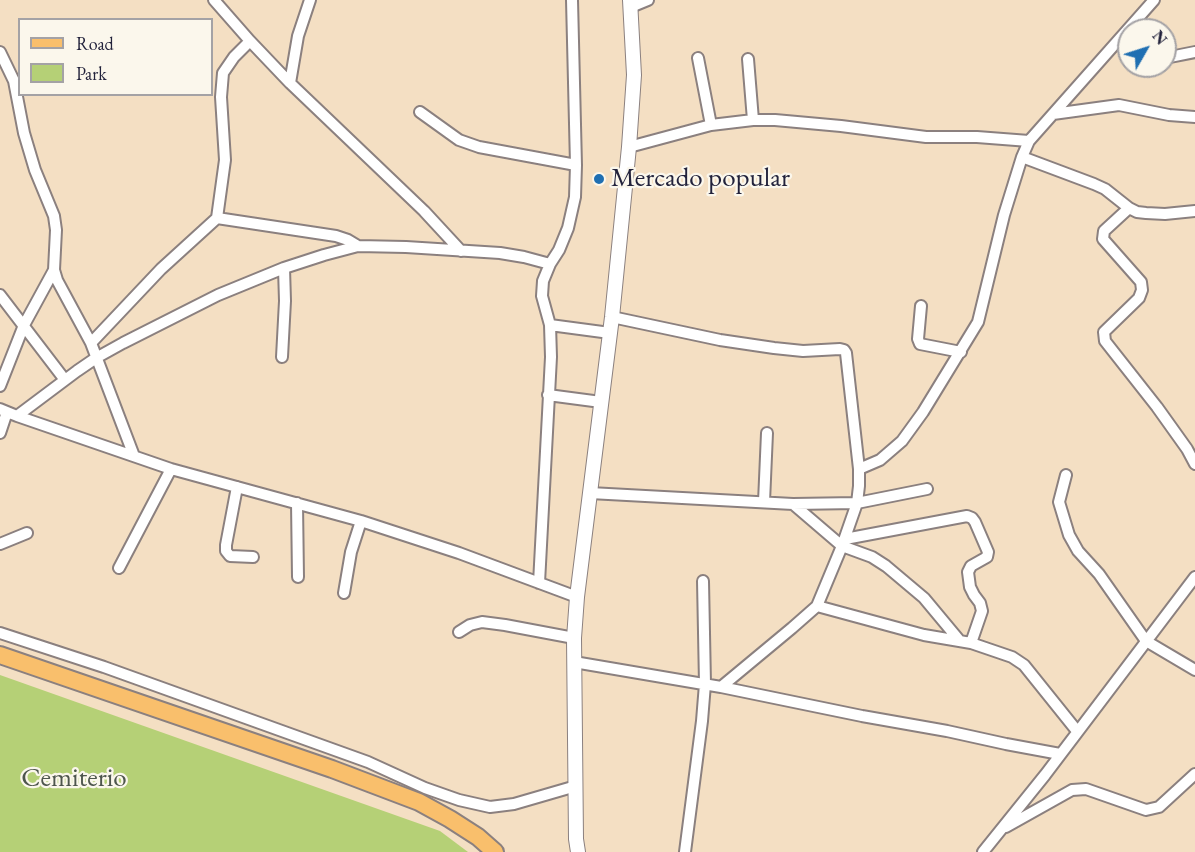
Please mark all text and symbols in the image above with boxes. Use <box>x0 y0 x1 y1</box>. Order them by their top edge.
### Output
legend <box>18 18 213 96</box>
north arrow <box>1117 18 1177 78</box>
text: N <box>1148 26 1172 49</box>
text: Road <box>76 32 114 55</box>
text: Park <box>76 62 107 85</box>
place label: Mercado popular <box>611 163 790 195</box>
marker: Mercado popular <box>592 172 606 186</box>
park label: Cemiterio <box>21 763 127 795</box>

